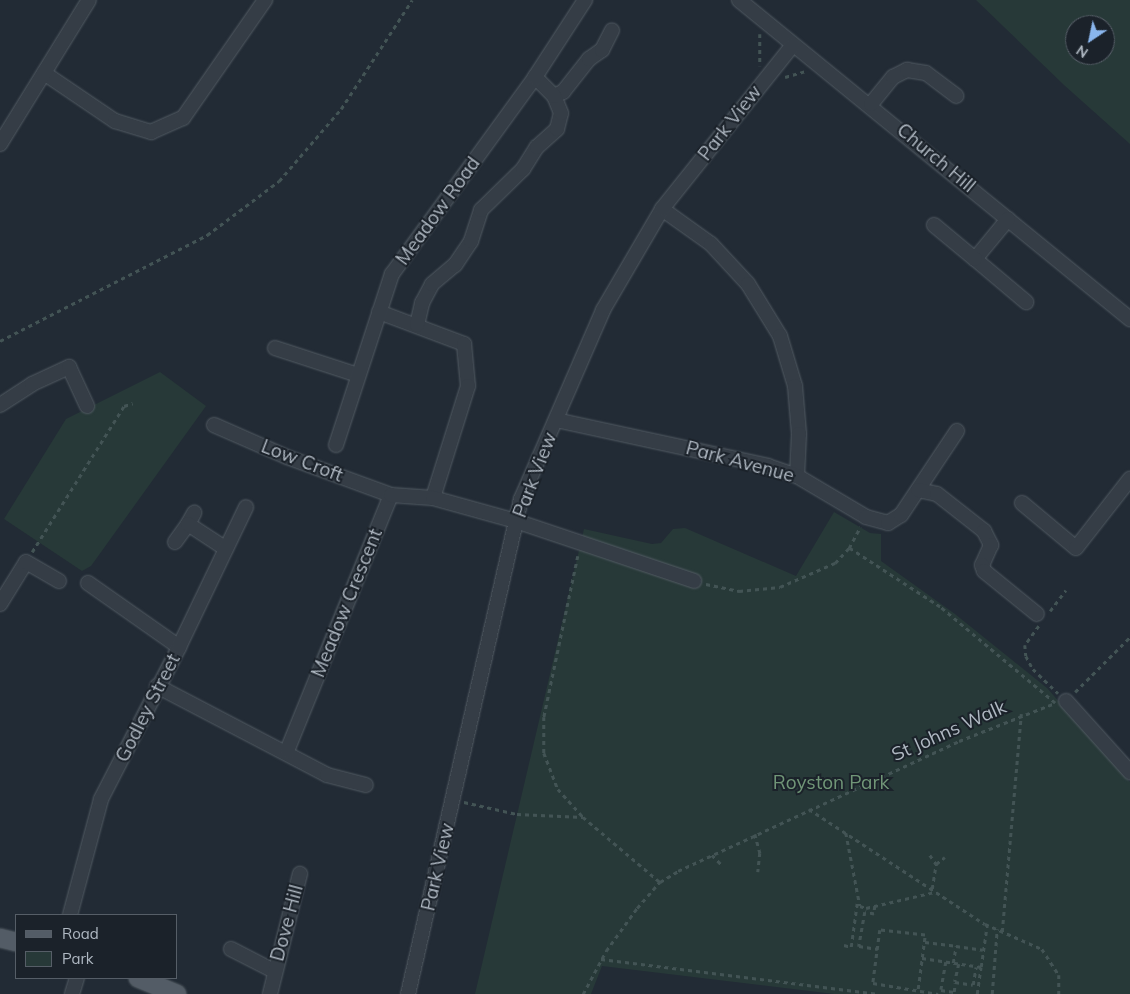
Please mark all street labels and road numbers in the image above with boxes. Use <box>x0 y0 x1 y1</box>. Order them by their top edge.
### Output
street label: Park View <box>693 81 767 165</box>
street label: Church Hill <box>892 119 980 197</box>
street label: Meadow Road <box>391 152 485 270</box>
street label: Park View <box>508 429 562 521</box>
street label: Low Croft <box>258 435 346 487</box>
street label: Park Avenue <box>683 437 797 487</box>
street label: Meadow Crescent <box>307 525 387 681</box>
street label: Godley Street <box>111 650 185 766</box>
street label: St Johns Walk <box>888 696 1010 766</box>
street label: Park View <box>417 821 459 913</box>
street label: Dove Hill <box>266 882 308 964</box>

